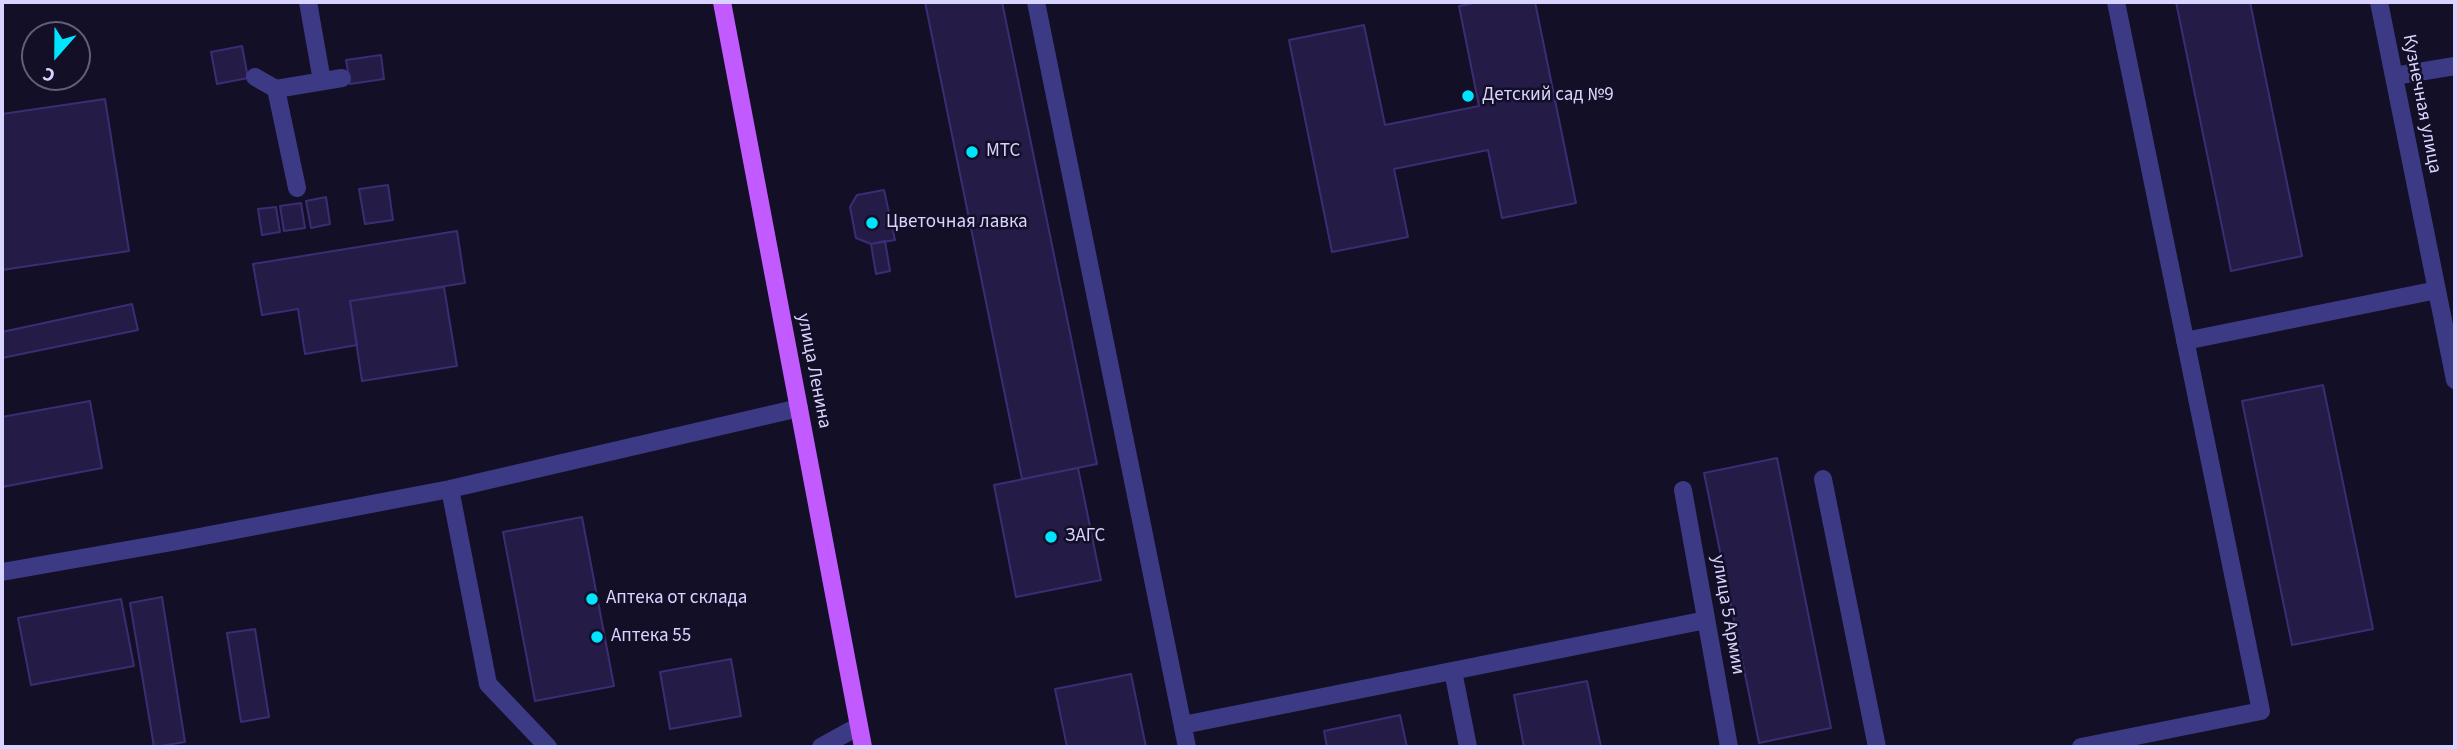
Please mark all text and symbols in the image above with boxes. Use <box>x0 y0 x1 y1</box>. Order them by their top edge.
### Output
north arrow <box>21 21 91 91</box>
street label: Кузнечная улица <box>2396 32 2446 176</box>
text: С <box>39 60 59 89</box>
place label: Детский сад №9 <box>1482 85 1614 107</box>
marker: Детский сад №9 <box>1460 88 1476 104</box>
place label: МТС <box>986 141 1020 163</box>
marker: МТС <box>964 144 980 160</box>
place label: Цветочная лавка <box>886 212 1028 234</box>
marker: Цветочная лавка <box>864 215 880 231</box>
street label: улица Ленина <box>791 312 835 430</box>
place label: ЗАГС <box>1065 526 1105 548</box>
marker: ЗАГС <box>1043 529 1059 545</box>
street label: улица 5 Армии <box>1705 553 1749 677</box>
place label: Аптека от склада <box>606 588 747 610</box>
marker: Аптека от склада <box>584 591 600 607</box>
place label: Аптека 55 <box>611 626 691 648</box>
marker: Аптека 55 <box>589 629 605 645</box>

